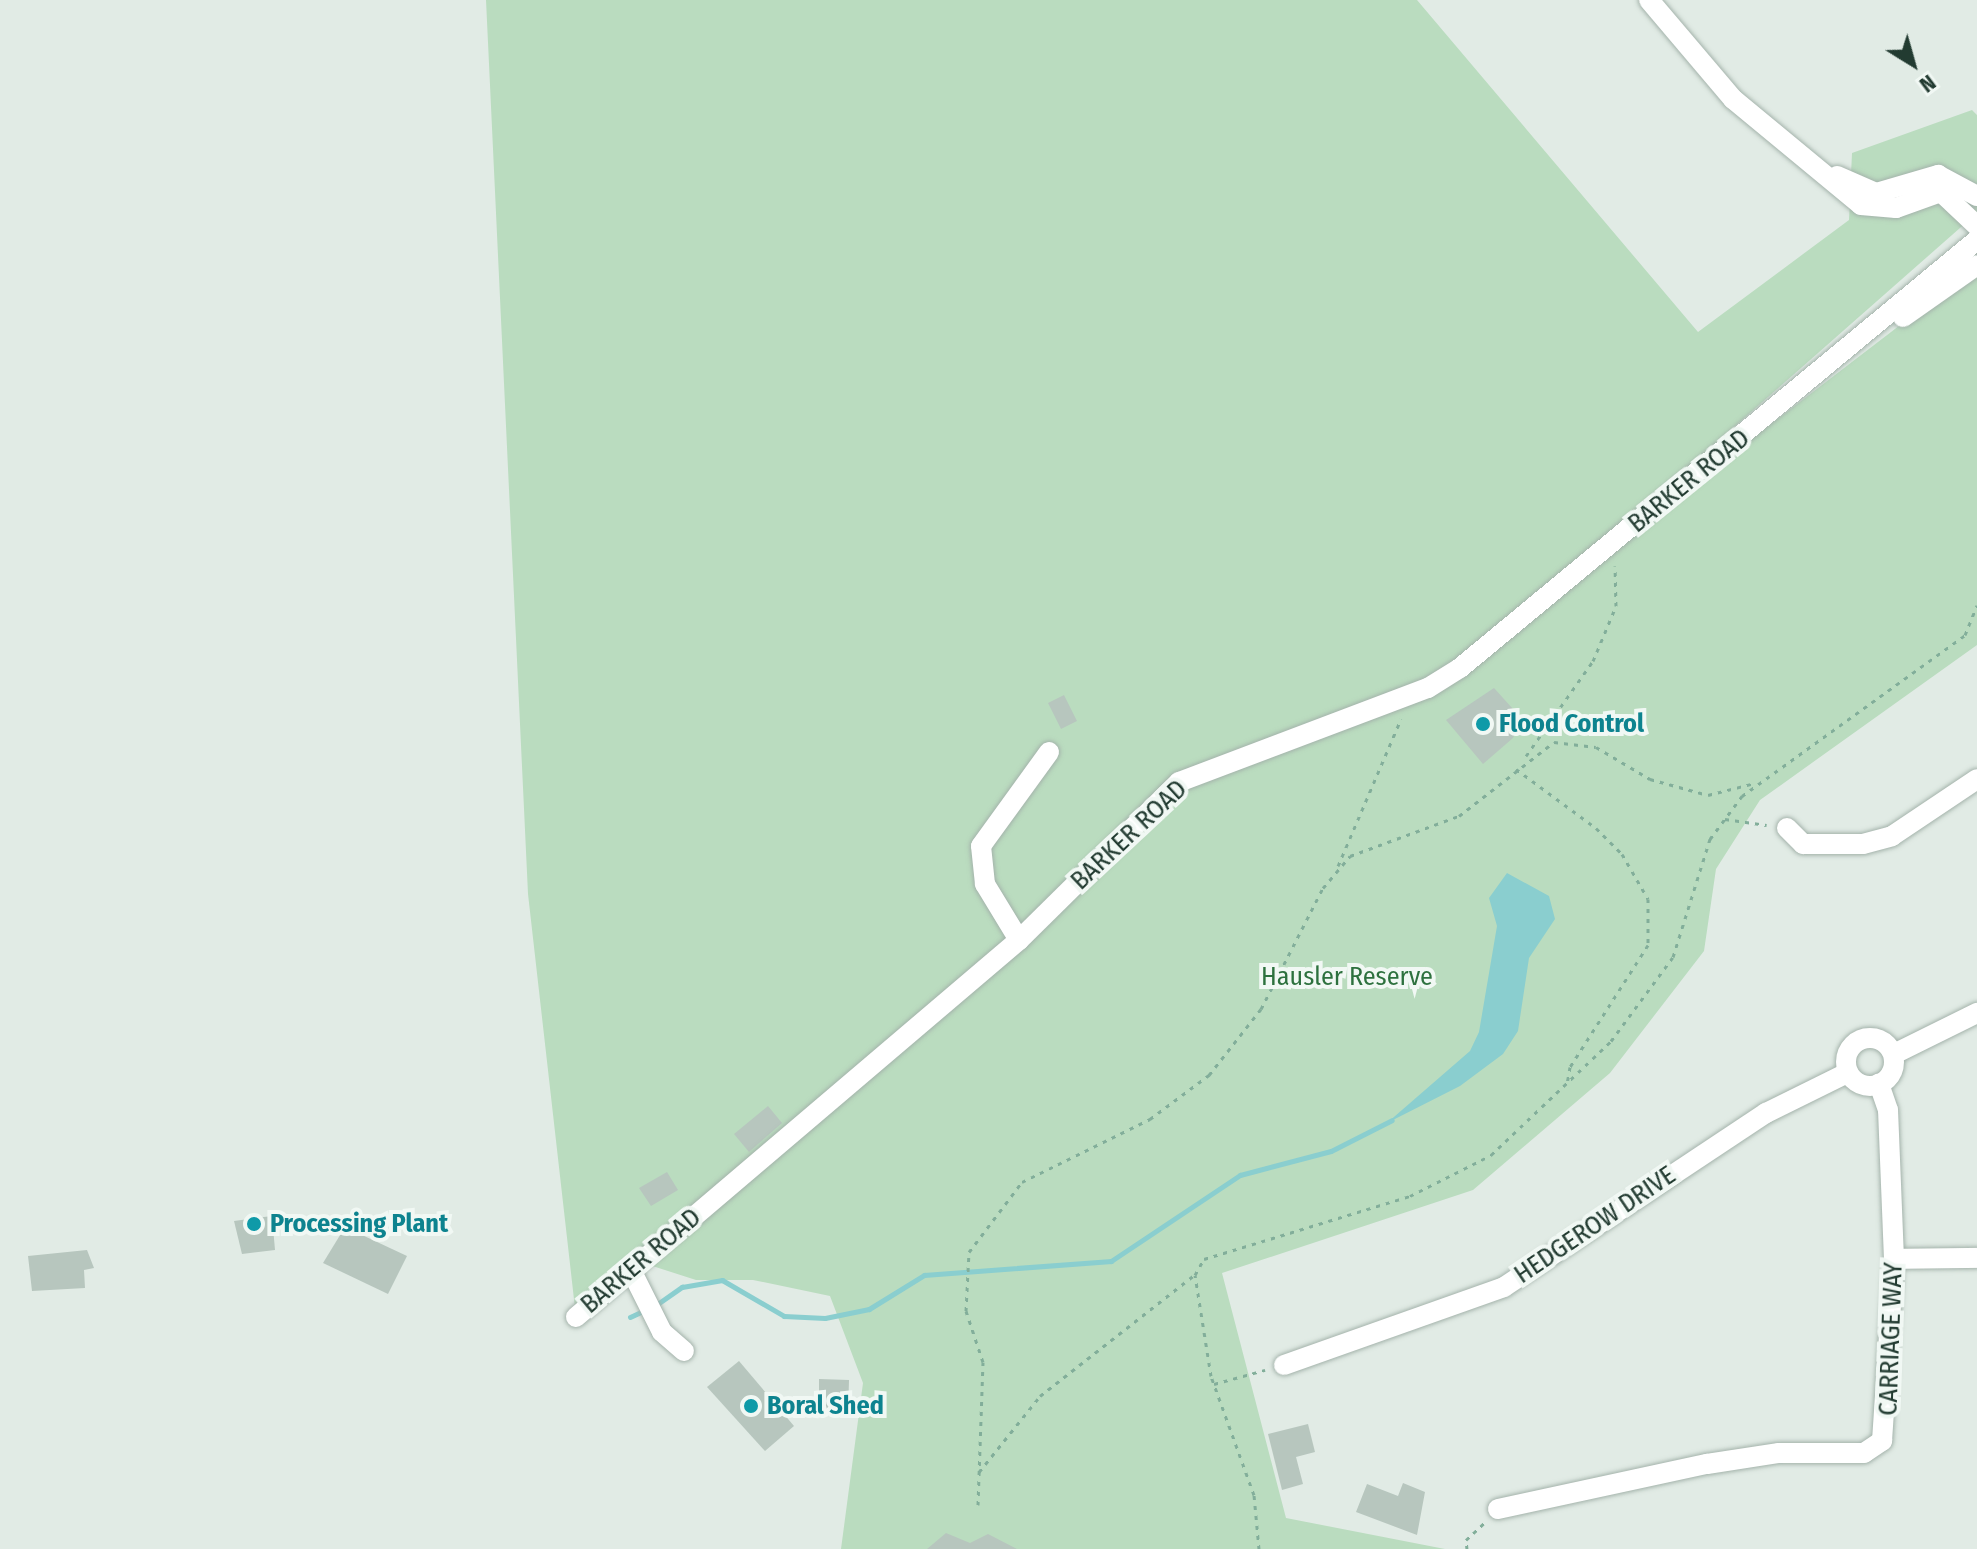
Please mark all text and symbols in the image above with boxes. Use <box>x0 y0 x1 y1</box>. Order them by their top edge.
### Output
north arrow <box>1873 24 1953 104</box>
text: N <box>1914 69 1941 98</box>
street label: BARKER ROAD <box>1622 423 1756 539</box>
place label: Flood Control <box>1499 708 1644 740</box>
marker: Flood Control <box>1474 715 1492 733</box>
street label: BARKER ROAD <box>1065 773 1193 897</box>
park label: Hausler Reserve <box>1261 961 1433 993</box>
street label: HEDGEROW DRIVE <box>1509 1160 1681 1290</box>
street label: BARKER ROAD <box>575 1202 707 1320</box>
place label: Processing Plant <box>270 1208 448 1240</box>
marker: Processing Plant <box>245 1215 263 1233</box>
street label: CARRIAGE WAY <box>1873 1262 1909 1416</box>
place label: Boral Shed <box>767 1390 884 1422</box>
marker: Boral Shed <box>742 1397 760 1415</box>

